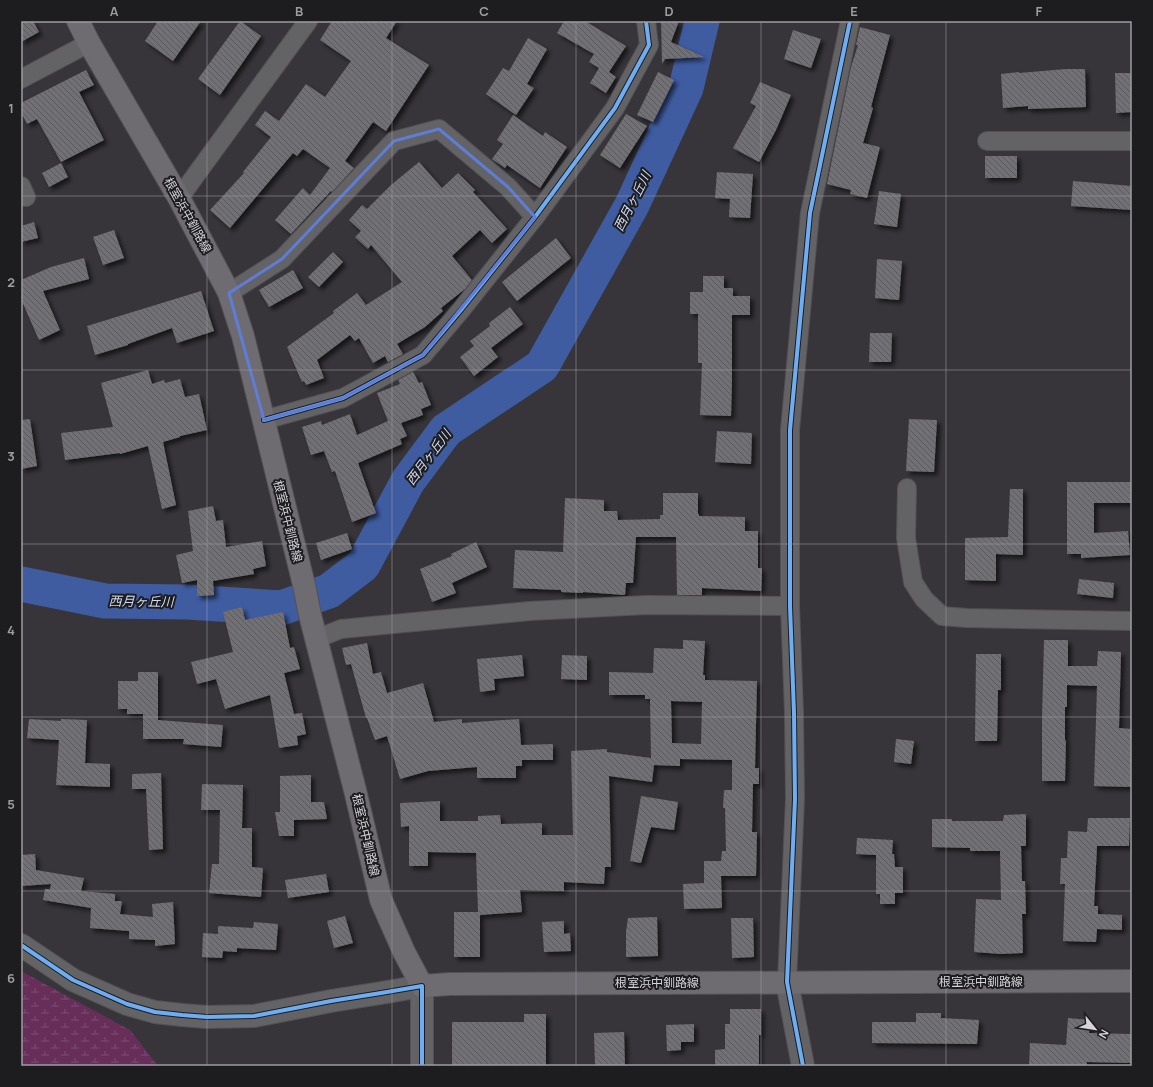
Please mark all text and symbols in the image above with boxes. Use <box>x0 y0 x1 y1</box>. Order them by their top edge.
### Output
text: A <box>110 2 119 20</box>
text: B <box>295 2 303 20</box>
text: C <box>479 2 489 20</box>
text: D <box>664 2 674 20</box>
text: E <box>850 2 858 20</box>
text: F <box>1036 2 1043 20</box>
text: 1 <box>8 99 14 117</box>
water label: 西月ヶ丘川 <box>609 166 656 234</box>
street label: 根室浜中釧路線 <box>160 174 216 256</box>
text: 2 <box>7 273 15 291</box>
water label: 西月ヶ丘川 <box>401 424 456 488</box>
text: 3 <box>7 447 15 465</box>
street label: 根室浜中釧路線 <box>270 478 306 564</box>
water label: 西月ヶ丘川 <box>108 591 176 611</box>
text: 4 <box>7 621 15 639</box>
street label: 根室浜中釧路線 <box>348 792 384 878</box>
text: 5 <box>7 795 15 813</box>
text: 6 <box>7 969 15 987</box>
street label: 根室浜中釧路線 <box>939 973 1023 990</box>
street label: 根室浜中釧路線 <box>615 974 699 991</box>
north arrow <box>1075 1009 1115 1049</box>
text: N <box>1096 1027 1113 1042</box>

